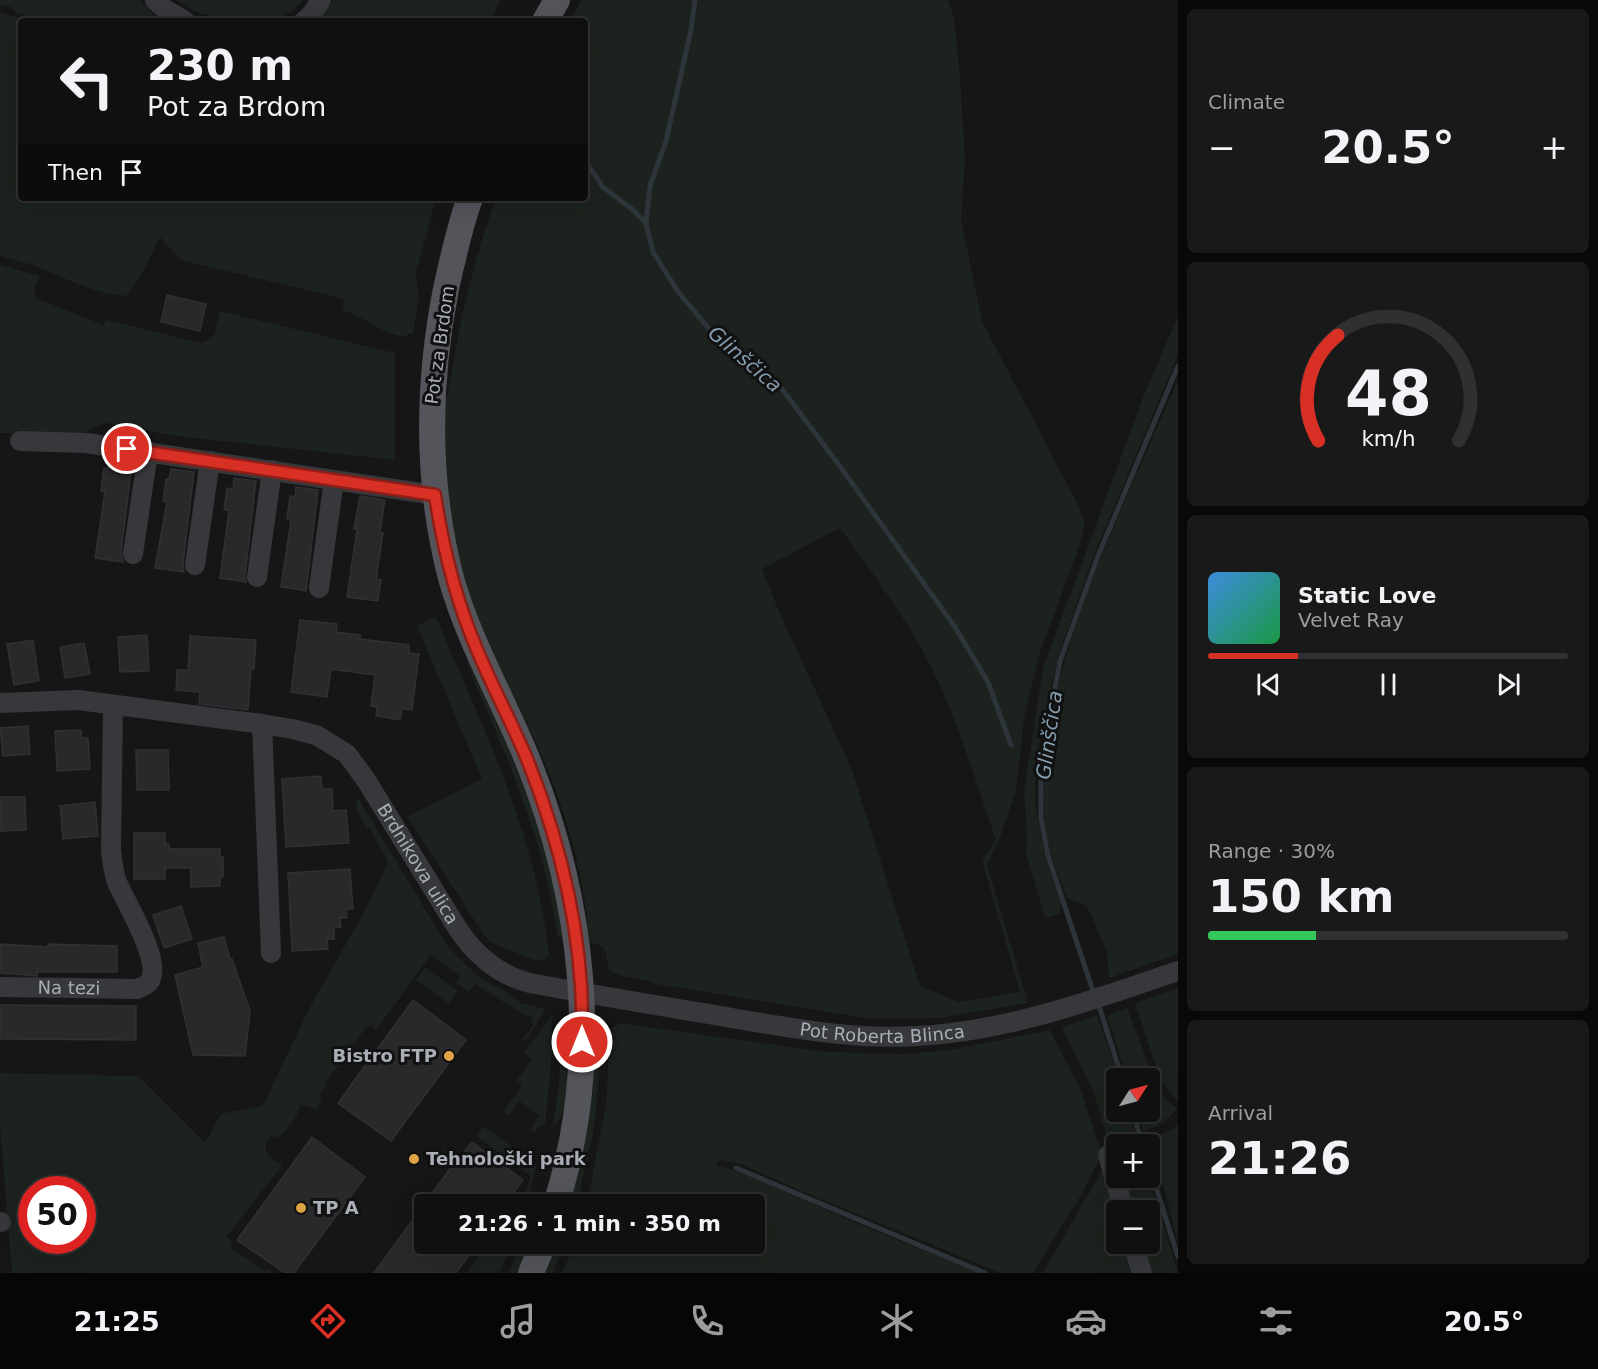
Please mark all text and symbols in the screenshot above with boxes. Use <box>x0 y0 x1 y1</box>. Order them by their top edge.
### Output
text: 230 m <box>147 41 293 90</box>
icon: left <box>48 42 126 120</box>
text: Climate <box>1208 90 1285 114</box>
text: Pot za Brdom <box>147 91 326 122</box>
text: 20.5° <box>1321 121 1455 174</box>
text: − <box>1208 128 1236 167</box>
text: + <box>1540 128 1568 167</box>
icon: arrive <box>115 156 148 189</box>
text: Then <box>48 160 103 185</box>
street label: Pot za Brdom <box>421 284 458 406</box>
water label: Glinščica <box>703 321 787 397</box>
text: 48 <box>1345 357 1431 430</box>
pin <box>101 423 152 474</box>
text: km/h <box>1361 426 1415 451</box>
icon: arrive <box>110 432 143 465</box>
text: Static Love <box>1298 583 1436 608</box>
text: Velvet Ray <box>1298 608 1404 632</box>
icon: previous <box>1252 668 1285 701</box>
icon: pause <box>1372 668 1405 701</box>
icon: next <box>1492 668 1525 701</box>
water label: Glinščica <box>1031 689 1067 781</box>
street label: Brdnikova ulica <box>373 800 463 928</box>
text: Range · 30% <box>1208 839 1335 863</box>
text: 150 km <box>1208 870 1394 923</box>
street label: Na tezi <box>37 977 101 998</box>
position arrow <box>550 1010 614 1074</box>
street label: Pot Roberta Blinca <box>799 1018 966 1047</box>
place label: Bistro FTP <box>333 1045 437 1066</box>
marker: Bistro FTP <box>442 1049 456 1063</box>
north arrow <box>1106 1068 1160 1122</box>
map controls <box>1106 1068 1160 1254</box>
text: Arrival <box>1208 1101 1273 1125</box>
text: 21:26 <box>1208 1132 1351 1185</box>
button: + <box>1106 1134 1160 1188</box>
place label: Tehnološki park <box>426 1148 587 1169</box>
marker: Tehnološki park <box>407 1152 421 1166</box>
speed limit sign: 50 <box>18 1176 96 1254</box>
place label: TP A <box>313 1197 359 1218</box>
button: − <box>1106 1200 1160 1254</box>
marker: TP A <box>294 1201 308 1215</box>
text: 21:26 · 1 min · 350 m <box>458 1211 721 1236</box>
icon: directions <box>307 1300 349 1342</box>
icon: music <box>497 1300 539 1342</box>
icon: phone <box>686 1300 728 1342</box>
icon: climate <box>876 1300 918 1342</box>
icon: car <box>1065 1300 1107 1342</box>
icon: filters <box>1255 1300 1297 1342</box>
text: 21:25 <box>74 1306 160 1337</box>
text: 20.5° <box>1444 1306 1524 1337</box>

